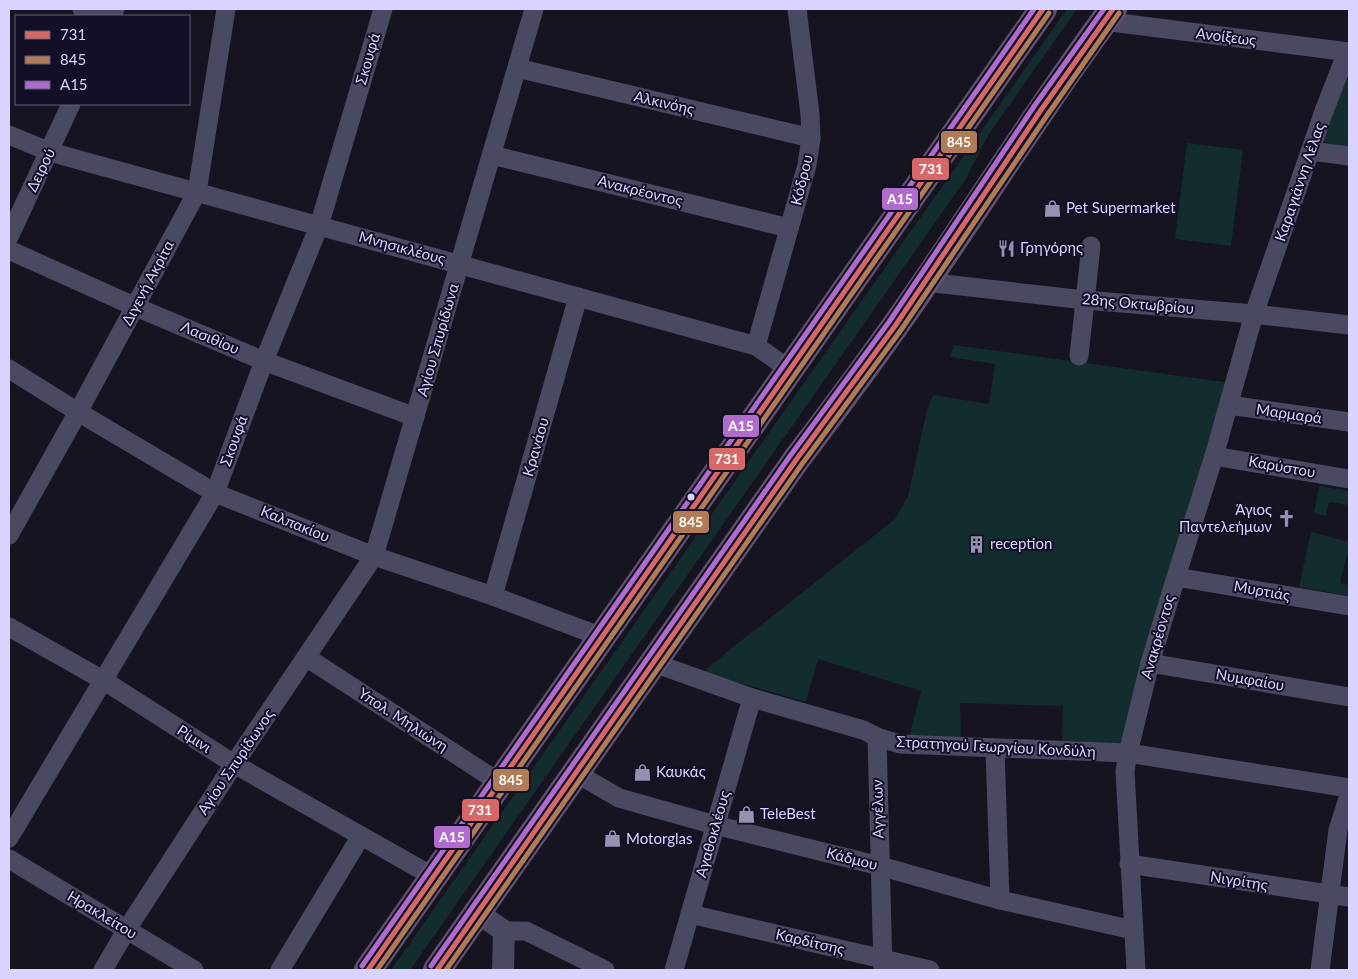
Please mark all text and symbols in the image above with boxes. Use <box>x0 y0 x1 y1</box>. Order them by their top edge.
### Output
legend <box>15 15 190 105</box>
street label: Ανοίξεως <box>1195 23 1257 50</box>
text: 731 <box>60 25 86 43</box>
street label: Σκουφά <box>351 31 383 87</box>
text: 845 <box>60 50 86 68</box>
text: Α15 <box>60 75 88 93</box>
street label: Αλκινόης <box>632 86 696 118</box>
street label: Καραγιάννη Λέλας <box>1270 120 1328 243</box>
line badge: 845 <box>940 130 978 154</box>
text: 845 <box>947 133 971 150</box>
street label: Δειρού <box>22 145 58 194</box>
street label: Κόδρου <box>786 153 816 207</box>
line badge: 731 <box>911 157 950 181</box>
text: 731 <box>919 160 943 177</box>
street label: Ανακρέοντος <box>596 171 685 209</box>
line badge: Α15 <box>881 187 919 211</box>
text: Α15 <box>886 190 913 207</box>
shop icon: Pet Supermarket <box>1042 198 1062 218</box>
place label: Pet Supermarket <box>1066 198 1176 216</box>
street label: Μνησικλέους <box>357 227 448 267</box>
street label: Διγενή Ακρίτα <box>117 237 177 328</box>
restaurant icon: Γρηγόρης <box>996 238 1016 258</box>
place label: Γρηγόρης <box>1020 238 1083 256</box>
street label: Αγίου Σπυρίδωνα <box>412 281 462 398</box>
street label: 28ης Οκτωβρίου <box>1081 289 1195 317</box>
street label: Λασιθίου <box>179 317 242 357</box>
street label: Μαρμαρά <box>1255 399 1323 427</box>
street label: Σκουφά <box>216 413 251 469</box>
line badge: Α15 <box>722 414 760 438</box>
street label: Κρανάου <box>518 415 552 478</box>
text: Α15 <box>727 417 754 434</box>
line badge: 731 <box>708 447 746 471</box>
text: 731 <box>715 450 739 467</box>
street label: Καρύστου <box>1247 451 1317 481</box>
unlabelled marker <box>686 492 696 502</box>
place label: Άγιος Παντελεήμων <box>1179 500 1272 535</box>
street label: Καλπακίου <box>258 501 332 545</box>
church icon: Άγιος Παντελεήμων <box>1276 509 1296 529</box>
line badge: 845 <box>672 510 710 534</box>
text: 845 <box>679 513 703 530</box>
building icon: reception <box>966 534 986 554</box>
place label: reception <box>990 534 1052 552</box>
street label: Μυρτιάς <box>1233 576 1292 604</box>
street label: Ανακρέοντος <box>1136 592 1178 681</box>
street label: Νυμφαίου <box>1215 664 1286 694</box>
street label: Υπολ. Μηλιώνη <box>355 683 452 755</box>
street label: Αγίου Σπυρίδωνος <box>193 705 277 818</box>
street label: Ρίμινι <box>174 720 215 756</box>
street label: Στρατηγού Γεωργίου Κονδύλη <box>896 732 1096 760</box>
shop icon: Καυκάς <box>632 762 652 782</box>
place label: Καυκάς <box>656 762 706 780</box>
line badge: 845 <box>492 768 530 792</box>
text: 845 <box>499 771 523 788</box>
street label: Αγγέλων <box>867 779 887 839</box>
street label: Αγαθοκλέους <box>691 788 733 879</box>
line badge: 731 <box>461 798 500 822</box>
text: 731 <box>468 801 492 818</box>
shop icon: TeleBest <box>736 804 756 824</box>
place label: TeleBest <box>760 804 816 822</box>
line badge: Α15 <box>433 825 471 849</box>
text: Α15 <box>438 828 465 845</box>
shop icon: Motorglas <box>602 829 622 849</box>
place label: Motorglas <box>626 829 693 847</box>
street label: Κάδμου <box>825 843 880 873</box>
street label: Νιγρίτης <box>1209 867 1269 893</box>
street label: Ηρακλείτου <box>64 886 141 942</box>
street label: Καρδίτσης <box>774 924 846 958</box>

